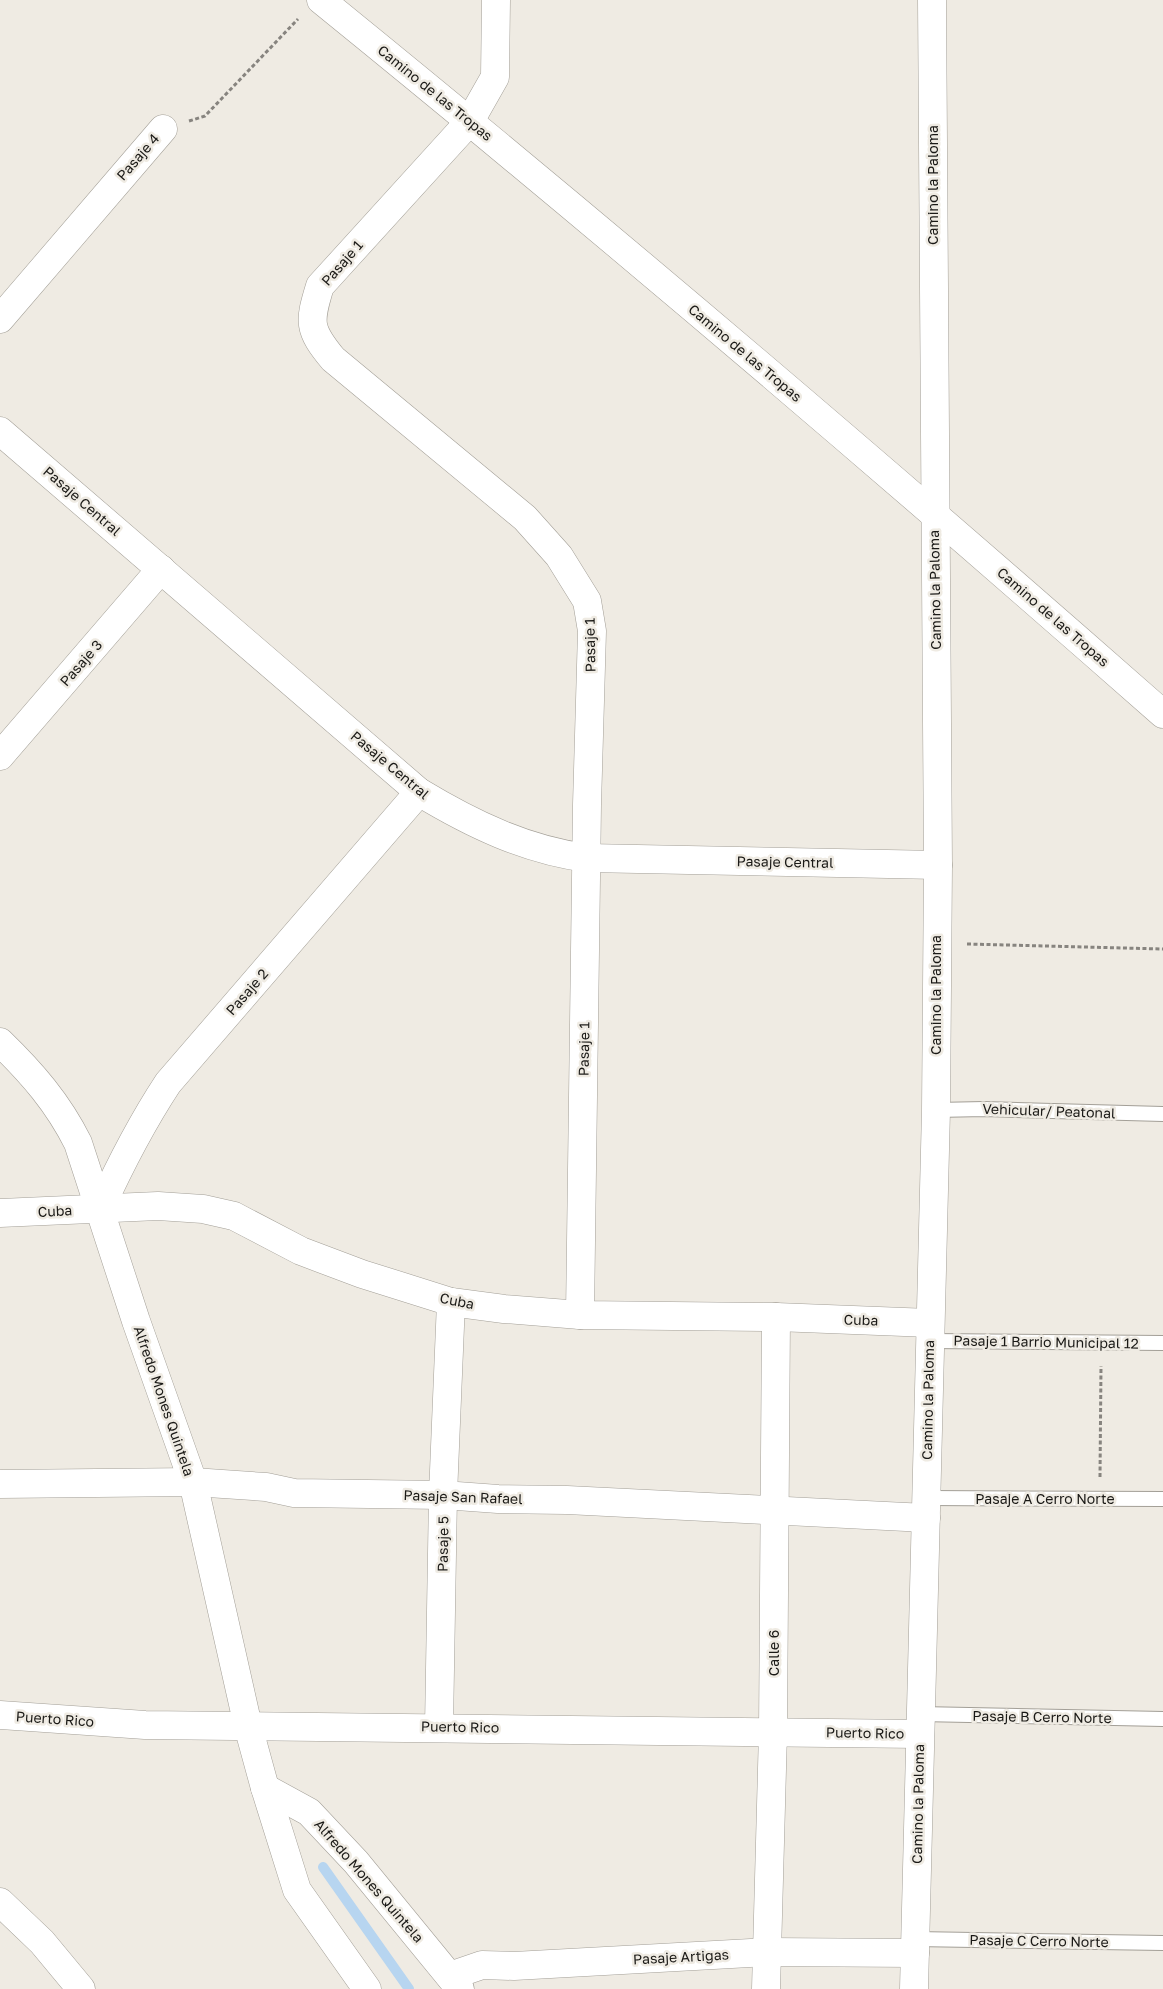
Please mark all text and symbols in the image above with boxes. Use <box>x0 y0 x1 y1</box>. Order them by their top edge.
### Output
street label: Camino de las Tropas <box>375 41 496 144</box>
street label: Camino la Paloma <box>924 125 941 245</box>
street label: Pasaje 4 <box>113 130 162 183</box>
street label: Pasaje 1 <box>317 236 366 289</box>
street label: Camino de las Tropas <box>685 300 805 405</box>
street label: Pasaje Central <box>40 462 125 539</box>
street label: Camino la Paloma <box>925 530 944 650</box>
street label: Camino de las Tropas <box>994 563 1113 670</box>
street label: Pasaje 1 <box>581 617 598 672</box>
street label: Pasaje 3 <box>56 636 105 689</box>
street label: Pasaje Central <box>348 727 433 802</box>
street label: Pasaje Central <box>736 852 834 871</box>
street label: Camino la Paloma <box>927 935 944 1055</box>
street label: Pasaje 2 <box>222 965 271 1018</box>
street label: Pasaje 1 <box>575 1021 592 1076</box>
street label: Vehicular/ Peatonal <box>982 1100 1116 1121</box>
street label: Cuba <box>37 1201 73 1220</box>
street label: Cuba <box>439 1289 476 1312</box>
street label: Cuba <box>843 1310 879 1329</box>
street label: Alfredo Mones Quintela <box>131 1324 198 1478</box>
street label: Pasaje 1 Barrio Municipal 12 <box>953 1331 1139 1352</box>
street label: Camino la Paloma <box>918 1340 937 1460</box>
street label: Pasaje San Rafael <box>403 1486 523 1507</box>
street label: Pasaje A Cerro Norte <box>975 1490 1115 1507</box>
street label: Pasaje 5 <box>434 1516 451 1572</box>
street label: Calle 6 <box>765 1630 782 1676</box>
street label: Puerto Rico <box>15 1707 95 1730</box>
street label: Pasaje B Cerro Norte <box>972 1707 1112 1726</box>
street label: Puerto Rico <box>421 1717 499 1736</box>
street label: Puerto Rico <box>826 1723 904 1742</box>
street label: Camino la Paloma <box>908 1744 927 1864</box>
street label: Alfredo Mones Quintela <box>311 1816 427 1946</box>
street label: Pasaje C Cerro Norte <box>969 1931 1109 1950</box>
street label: Pasaje Artigas <box>633 1945 729 1968</box>

